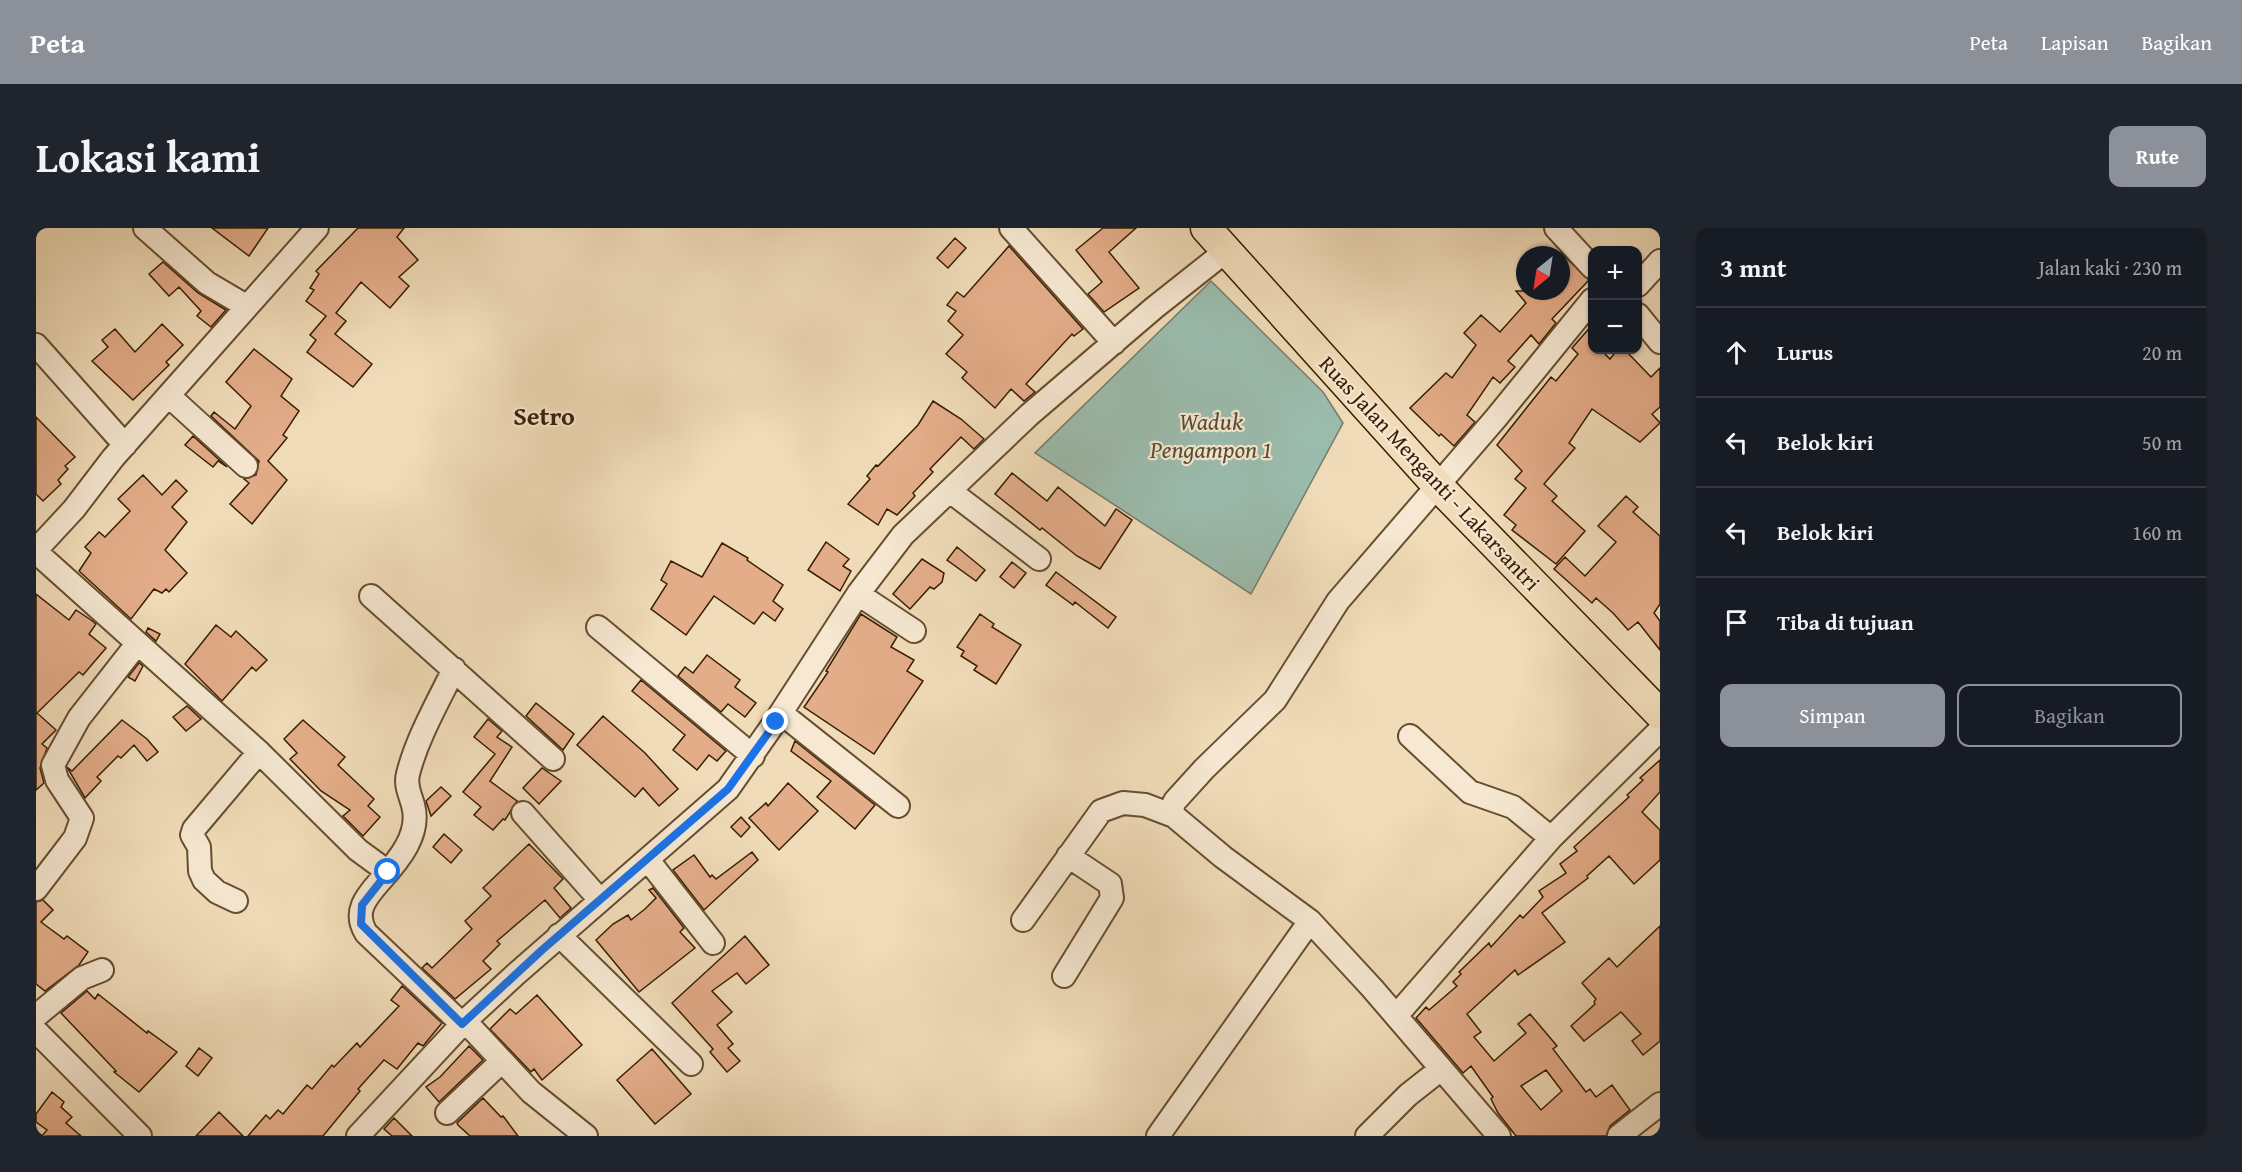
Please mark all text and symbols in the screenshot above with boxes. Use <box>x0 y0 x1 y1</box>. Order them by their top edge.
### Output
text: Peta <box>30 22 85 63</box>
text: Peta <box>1970 27 2008 58</box>
text: Lapisan <box>2041 27 2108 58</box>
text: Bagikan <box>2141 27 2212 58</box>
text: Lokasi kami <box>36 126 260 187</box>
button: Rute <box>2109 126 2206 187</box>
north arrow <box>1516 246 1570 300</box>
map controls <box>1588 246 1642 354</box>
button: + <box>1588 246 1642 300</box>
text: 3 mnt <box>1720 248 1787 287</box>
text: Jalan kaki · 230 m <box>2038 253 2182 282</box>
button: − <box>1588 300 1642 354</box>
icon: ahead <box>1720 336 1753 369</box>
text: Lurus <box>1777 336 1833 368</box>
text: 20 m <box>2142 338 2182 367</box>
street label: Ruas Jalan Menganti - Lakarsantri <box>1312 348 1548 598</box>
district label: Setro <box>513 396 575 435</box>
water label: Waduk Pengampon 1 <box>1149 404 1272 467</box>
icon: left <box>1720 426 1753 459</box>
text: Belok kiri <box>1777 426 1874 458</box>
text: 50 m <box>2142 428 2182 457</box>
icon: left <box>1720 516 1753 549</box>
text: Belok kiri <box>1777 516 1874 548</box>
text: 160 m <box>2132 518 2182 547</box>
icon: arrive <box>1720 606 1753 639</box>
text: Tiba di tujuan <box>1777 606 1914 638</box>
button: Simpan <box>1720 684 1945 747</box>
button: Bagikan <box>1957 684 2182 747</box>
route end <box>762 708 788 734</box>
route start <box>374 858 400 884</box>

